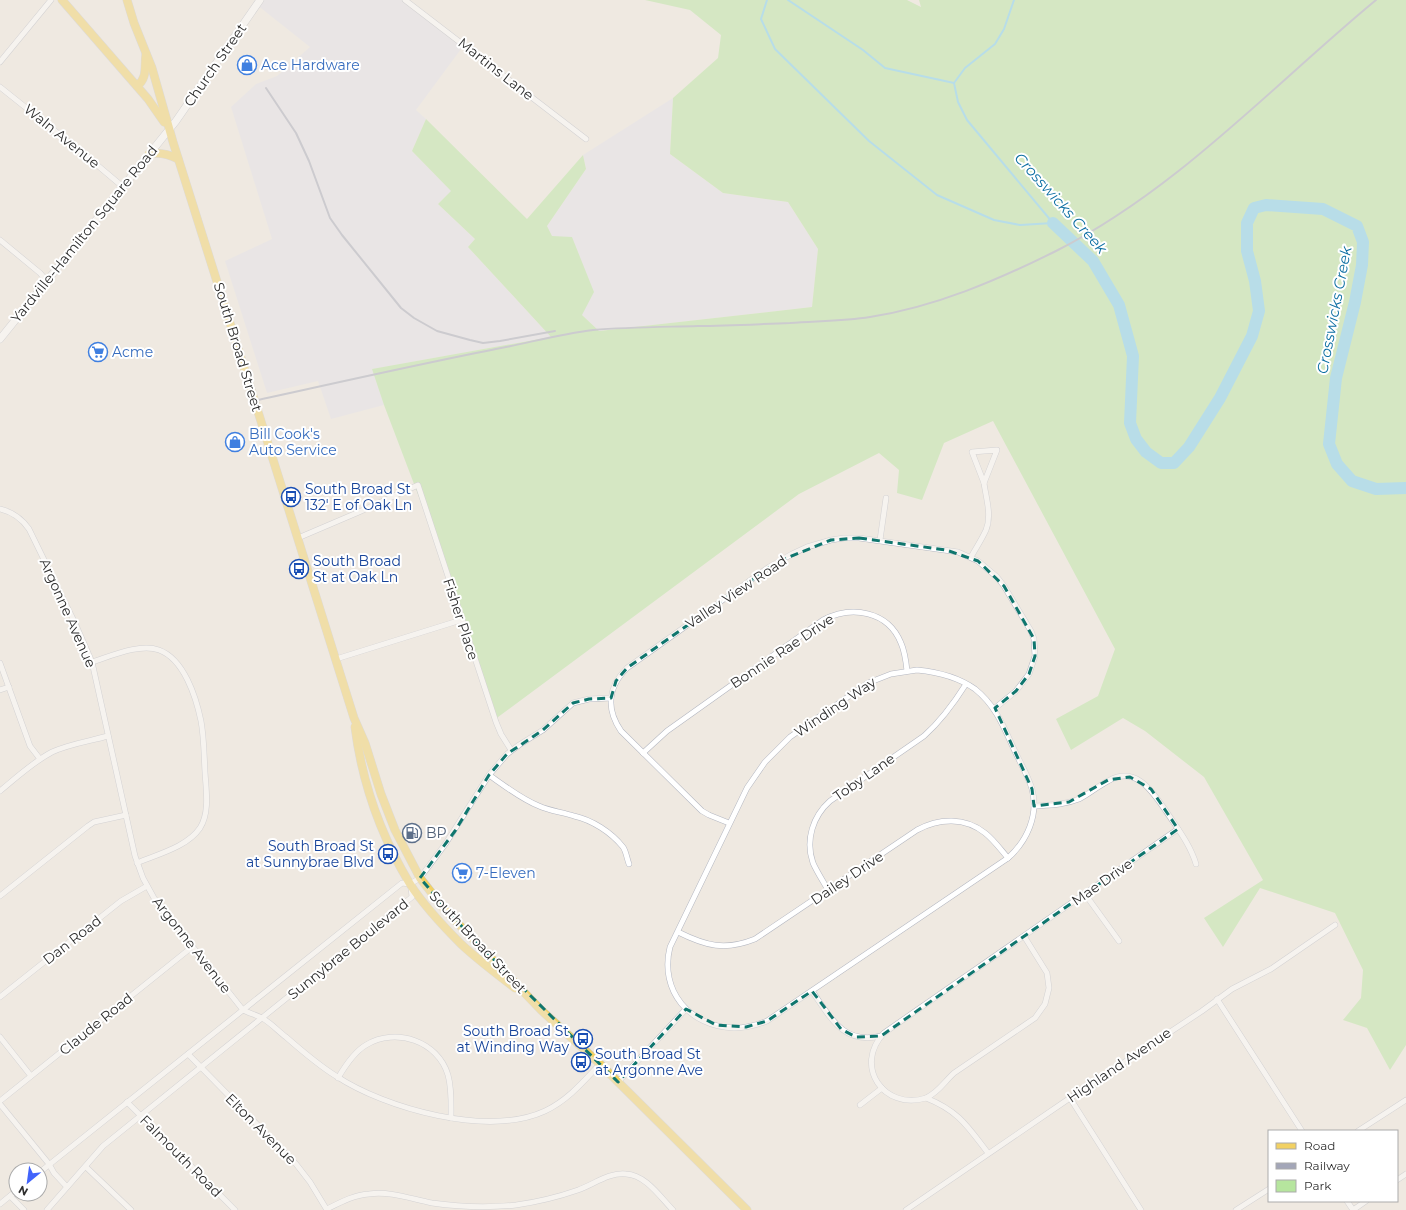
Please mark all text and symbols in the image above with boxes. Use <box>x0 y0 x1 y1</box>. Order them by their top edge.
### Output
street label: Church Street <box>180 20 251 110</box>
street label: Martins Lane <box>454 34 538 104</box>
shop icon: Ace Hardware <box>236 54 258 76</box>
place label: Ace Hardware <box>261 56 360 74</box>
street label: Waln Avenue <box>20 100 104 172</box>
street label: Yardville-Hamilton Square Road <box>7 142 161 326</box>
water label: Crosswicks Creek <box>1011 148 1112 258</box>
water label: Crosswicks Creek <box>1312 244 1356 375</box>
street label: South Broad Street <box>210 280 266 414</box>
supermarket icon: Acme <box>87 341 109 363</box>
place label: Acme <box>112 343 153 361</box>
place label: Bill Cook's Auto Service <box>249 425 337 459</box>
shop icon: Bill Cook's Auto Service <box>224 431 246 453</box>
place label: South Broad St 132' E of Oak Ln <box>305 480 412 514</box>
bus stop icon: South Broad St 132' E of Oak Ln <box>280 486 302 508</box>
street label: Valley View Road <box>682 551 790 633</box>
place label: South Broad St at Oak Ln <box>313 552 401 586</box>
street label: Argonne Avenue <box>36 556 100 670</box>
bus stop icon: South Broad St at Oak Ln <box>288 558 310 580</box>
street label: Fisher Place <box>439 576 483 662</box>
street label: Bonnie Rae Drive <box>727 610 837 692</box>
street label: Winding Way <box>791 673 880 741</box>
street label: Toby Lane <box>830 749 898 805</box>
fuel station icon: BP <box>401 822 423 844</box>
place label: BP <box>426 824 447 842</box>
place label: South Broad St at Sunnybrae Blvd <box>246 837 374 871</box>
bus stop icon: South Broad St at Sunnybrae Blvd <box>377 843 399 865</box>
street label: Dailey Drive <box>807 847 887 909</box>
street label: Mae Drive <box>1068 854 1136 910</box>
supermarket icon: 7-Eleven <box>451 862 473 884</box>
place label: 7-Eleven <box>476 864 536 882</box>
street label: South Broad Street <box>426 887 531 997</box>
street label: Argonne Avenue <box>149 893 235 997</box>
street label: Sunnybrae Boulevard <box>284 895 412 1003</box>
street label: Dan Road <box>39 911 105 969</box>
street label: Claude Road <box>56 989 136 1059</box>
place label: South Broad St at Winding Way <box>457 1022 569 1056</box>
street label: Highland Avenue <box>1064 1024 1174 1106</box>
bus stop icon: South Broad St at Winding Way <box>572 1028 594 1050</box>
place label: South Broad St at Argonne Ave <box>595 1045 703 1079</box>
bus stop icon: South Broad St at Argonne Ave <box>570 1051 592 1073</box>
street label: Elton Avenue <box>222 1090 300 1168</box>
street label: Falmouth Road <box>136 1111 226 1201</box>
legend <box>1268 1130 1398 1202</box>
text: Road <box>1304 1138 1335 1153</box>
text: Railway <box>1304 1158 1350 1173</box>
north arrow <box>8 1162 48 1202</box>
text: Park <box>1304 1178 1332 1193</box>
text: N <box>16 1182 30 1199</box>

